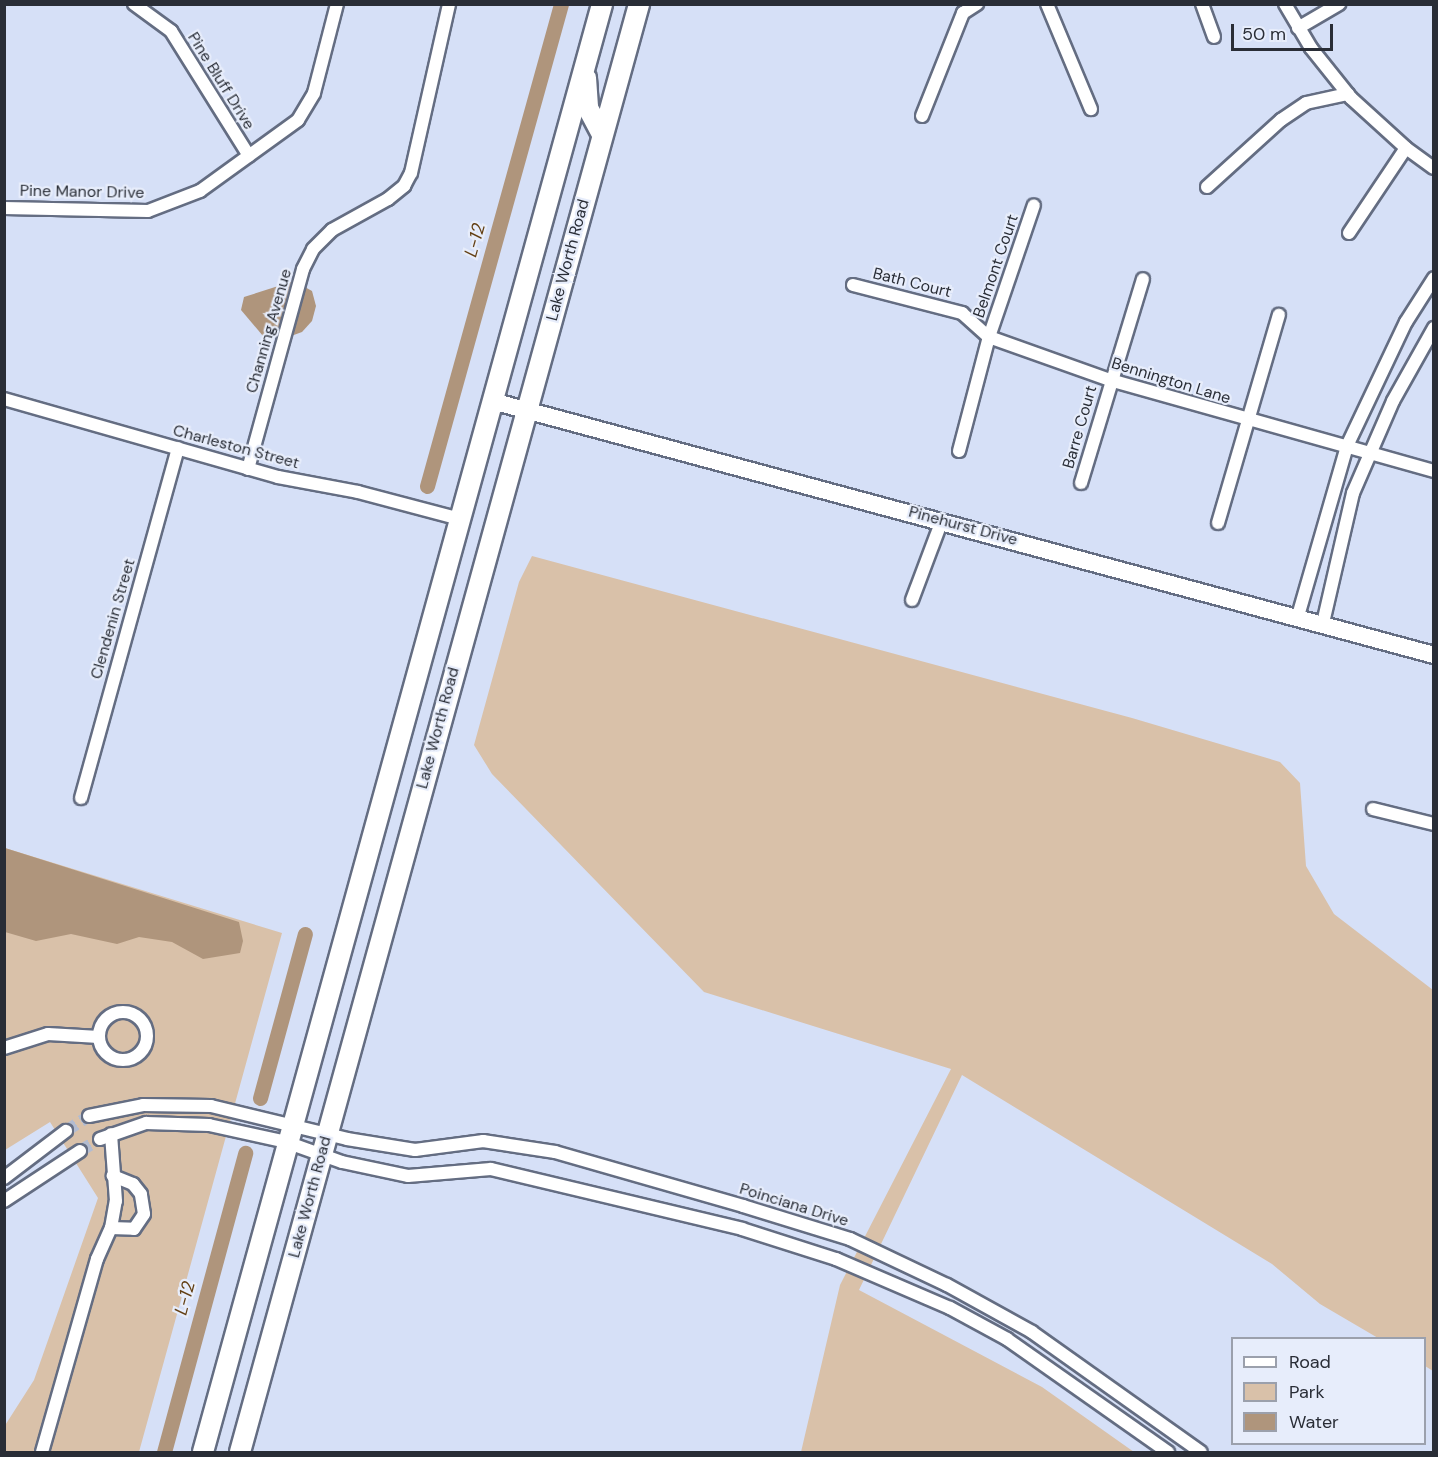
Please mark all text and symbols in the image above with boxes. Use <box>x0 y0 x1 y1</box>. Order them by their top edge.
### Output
scale bar <box>1234 12 1336 50</box>
text: 50 m <box>1242 22 1286 46</box>
street label: Pine Bluff Drive <box>183 29 259 133</box>
street label: Pine Manor Drive <box>20 181 144 203</box>
street label: Lake Worth Road <box>543 197 593 323</box>
street label: Belmont Court <box>969 212 1023 320</box>
water label: L-12 <box>460 221 490 259</box>
street label: Bath Court <box>871 264 953 302</box>
street label: Channing Avenue <box>242 267 296 395</box>
street label: Bennington Lane <box>1109 354 1233 408</box>
street label: Barre Court <box>1059 383 1101 471</box>
street label: Charleston Street <box>171 421 301 473</box>
street label: Pinehurst Drive <box>907 502 1019 550</box>
street label: Clendenin Street <box>87 557 139 681</box>
street label: Lake Worth Road <box>413 665 463 791</box>
street label: Lake Worth Road <box>285 1134 335 1260</box>
street label: Poinciana Drive <box>737 1179 851 1231</box>
water label: L-12 <box>170 1279 200 1317</box>
legend <box>1231 1337 1426 1445</box>
text: Road <box>1289 1350 1331 1374</box>
text: Park <box>1289 1380 1325 1404</box>
text: Water <box>1289 1410 1339 1434</box>

